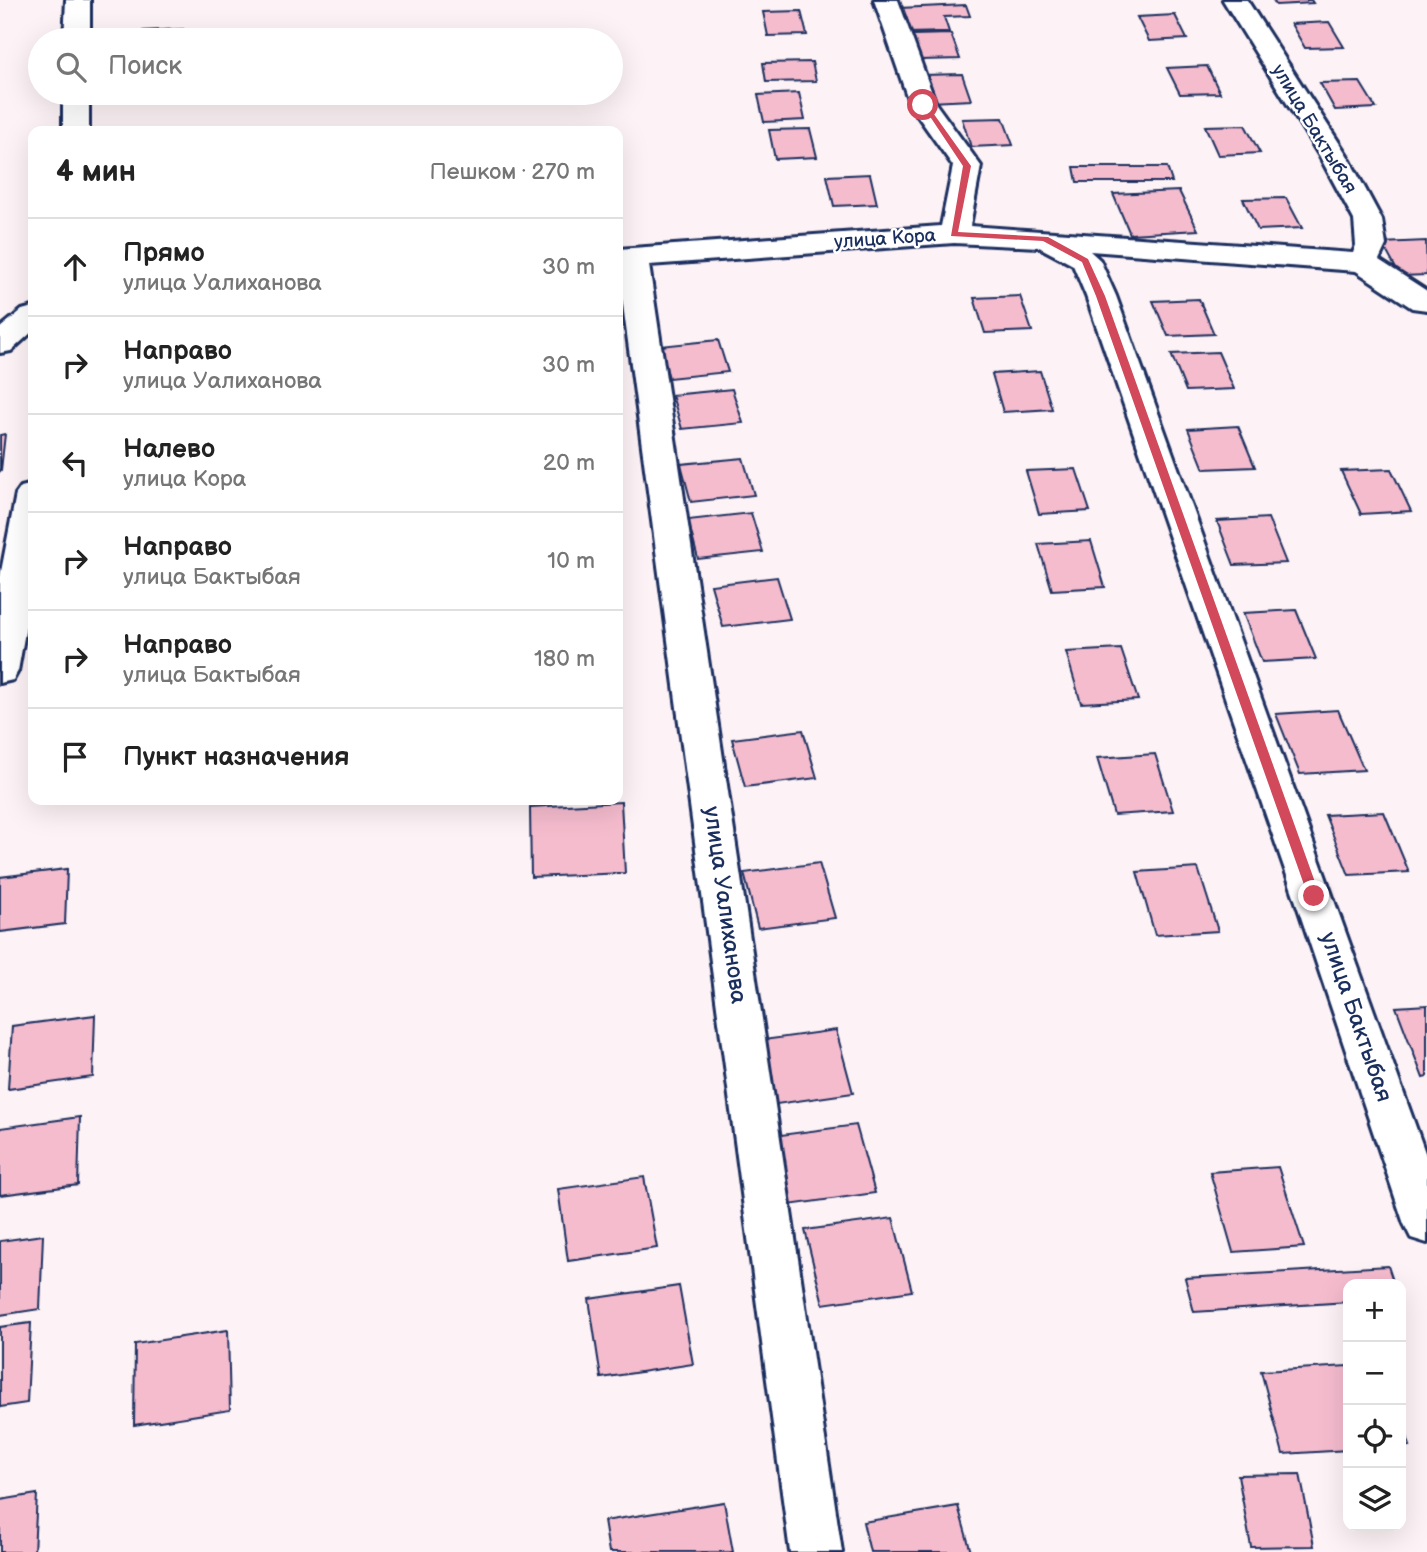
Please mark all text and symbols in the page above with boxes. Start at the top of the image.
search box [28,28,623,105]
icon: search [52,48,90,86]
text: Поиск [108,51,182,82]
street label: улица Бактыбая [1266,60,1362,198]
route start [907,89,938,120]
text: 4 мин [56,154,136,190]
text: Пешком · 270 m [430,158,595,186]
street label: улица Кора [833,224,937,254]
text: Прямо [123,238,205,269]
icon: ahead [56,248,94,286]
text: 30 m [542,253,595,281]
text: улица Уалиханова [123,269,322,297]
text: Направо [123,336,232,367]
icon: right [56,346,94,384]
text: 30 m [542,351,595,379]
text: улица Уалиханова [123,367,322,395]
text: Налево [123,434,215,465]
icon: left [56,444,94,482]
text: 20 m [543,449,595,477]
text: улица Кора [123,465,246,493]
text: Направо [123,532,232,563]
icon: right [56,542,94,580]
text: 10 m [547,547,595,575]
text: улица Бактыбая [123,563,301,591]
text: Направо [123,630,232,661]
icon: right [56,640,94,678]
text: 180 m [534,645,595,673]
text: улица Бактыбая [123,661,301,689]
icon: arrive [56,738,94,776]
text: Пункт назначения [123,742,349,773]
street label: улица Уалиханова [697,805,753,1006]
route end [1298,880,1329,911]
street label: улица Бактыбая [1314,928,1398,1106]
map controls [1343,1279,1406,1531]
button: + [1343,1279,1406,1342]
button: − [1343,1342,1406,1405]
button: locate [1343,1405,1406,1468]
button: layers [1343,1468,1406,1531]

